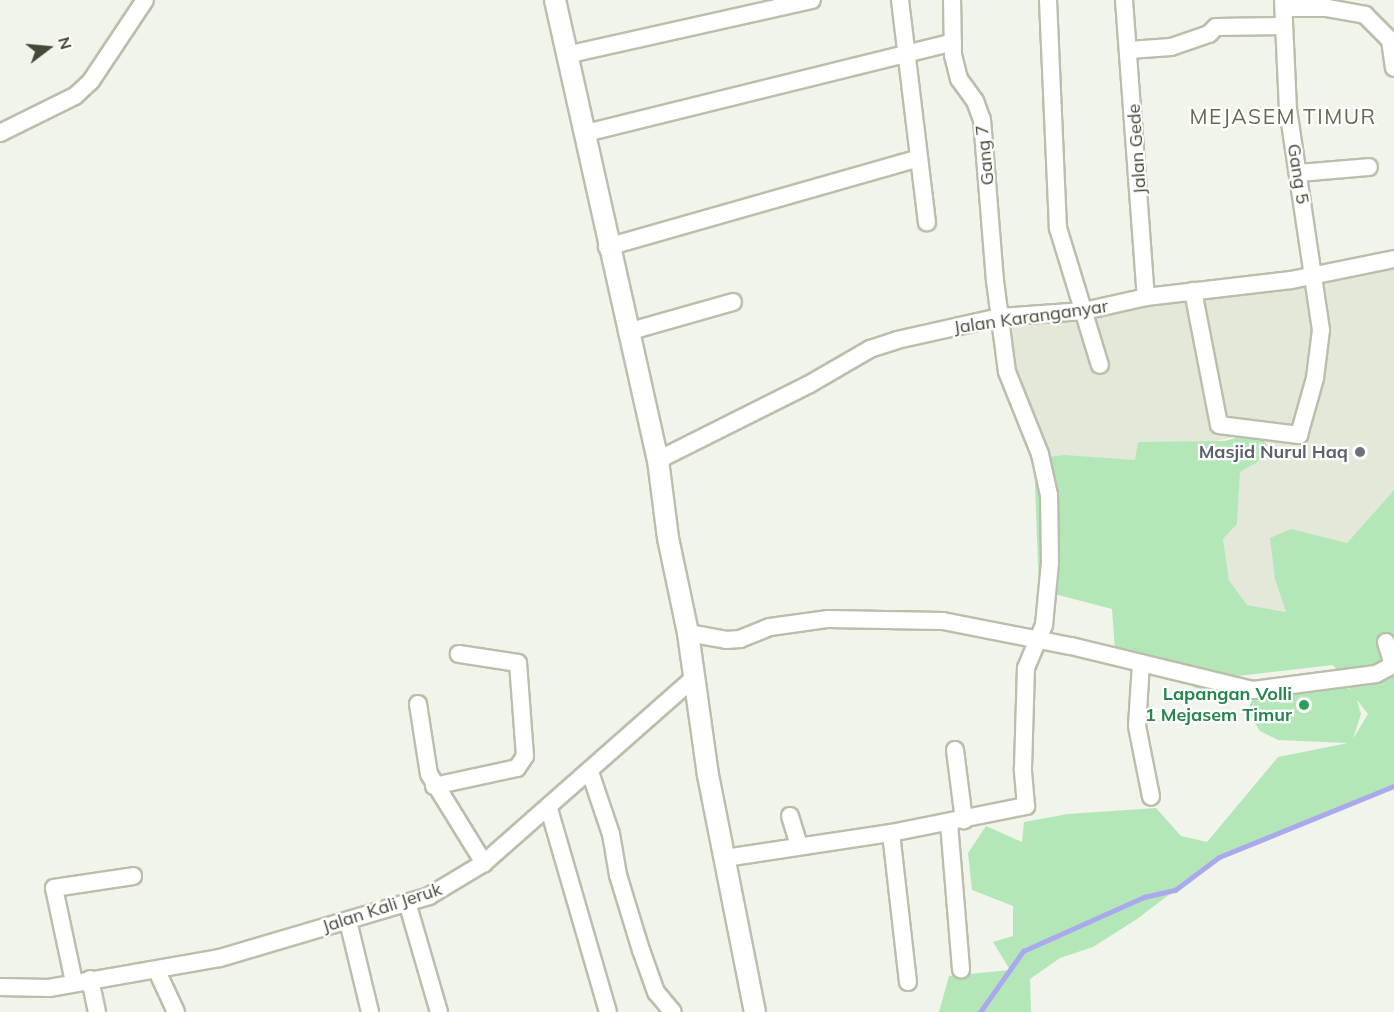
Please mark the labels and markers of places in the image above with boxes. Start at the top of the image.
place label: Masjid Nurul Haq [1199,441,1348,463]
marker: Masjid Nurul Haq [1353,445,1367,459]
place label: Lapangan Volli 1 Mejasem Timur [1145,684,1292,726]
marker: Lapangan Volli 1 Mejasem Timur [1297,698,1311,712]

